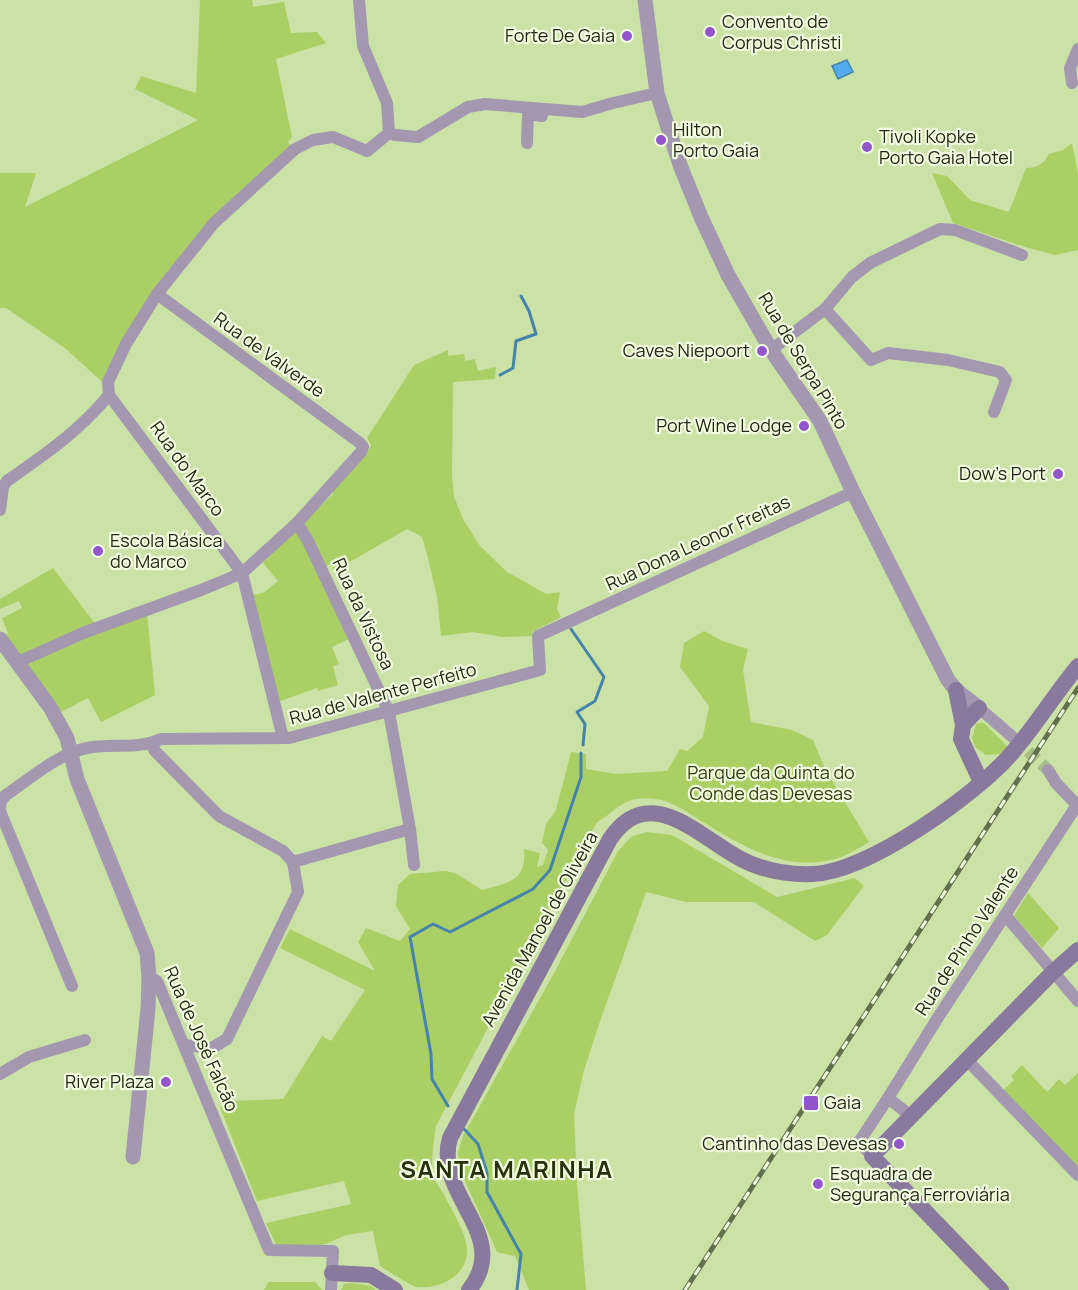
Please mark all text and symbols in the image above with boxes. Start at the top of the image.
place label: Convento de Corpus Christi [722,9,842,54]
place label: Forte De Gaia [505,23,615,47]
marker: Convento de Corpus Christi [703,25,717,39]
marker: Forte De Gaia [620,29,634,43]
place label: Hilton Porto Gaia [673,117,759,162]
place label: Tivoli Kopke Porto Gaia Hotel [879,124,1013,169]
marker: Hilton Porto Gaia [654,133,668,147]
marker: Tivoli Kopke Porto Gaia Hotel [860,140,874,154]
street label: Rua de Serpa Pinto [753,287,854,434]
street label: Rua de Valverde [209,306,330,403]
place label: Caves Niepoort [623,338,750,362]
marker: Caves Niepoort [755,344,769,358]
place label: Port Wine Lodge [656,413,792,437]
street label: Rua do Marco [145,416,231,521]
marker: Port Wine Lodge [797,419,811,433]
place label: Dow's Port [959,461,1046,485]
marker: Dow's Port [1051,467,1065,481]
street label: Rua Dona Leonor Freitas [601,489,794,595]
place label: Escola Básica do Marco [110,528,222,573]
marker: Escola Básica do Marco [91,544,105,558]
street label: Rua da Vistosa [327,554,400,673]
street label: Rua de Valente Perfeito [287,657,479,730]
park label: Parque da Quinta do Conde das Devesas [687,760,855,805]
street label: Avenida Manoel de Oliveira [475,827,603,1030]
street label: Rua de Pinho Valente [909,861,1024,1020]
street label: Rua de José Falcão [159,962,245,1115]
place label: River Plaza [65,1069,154,1093]
marker: River Plaza [159,1075,173,1089]
place label: Gaia [824,1090,861,1114]
marker: Gaia [802,1094,820,1112]
place label: Cantinho das Devesas [702,1131,887,1155]
marker: Cantinho das Devesas [892,1137,906,1151]
district label: SANTA MARINHA [400,1152,614,1185]
place label: Esquadra de Segurança Ferroviária [830,1161,1010,1206]
marker: Esquadra de Segurança Ferroviária [811,1177,825,1191]

